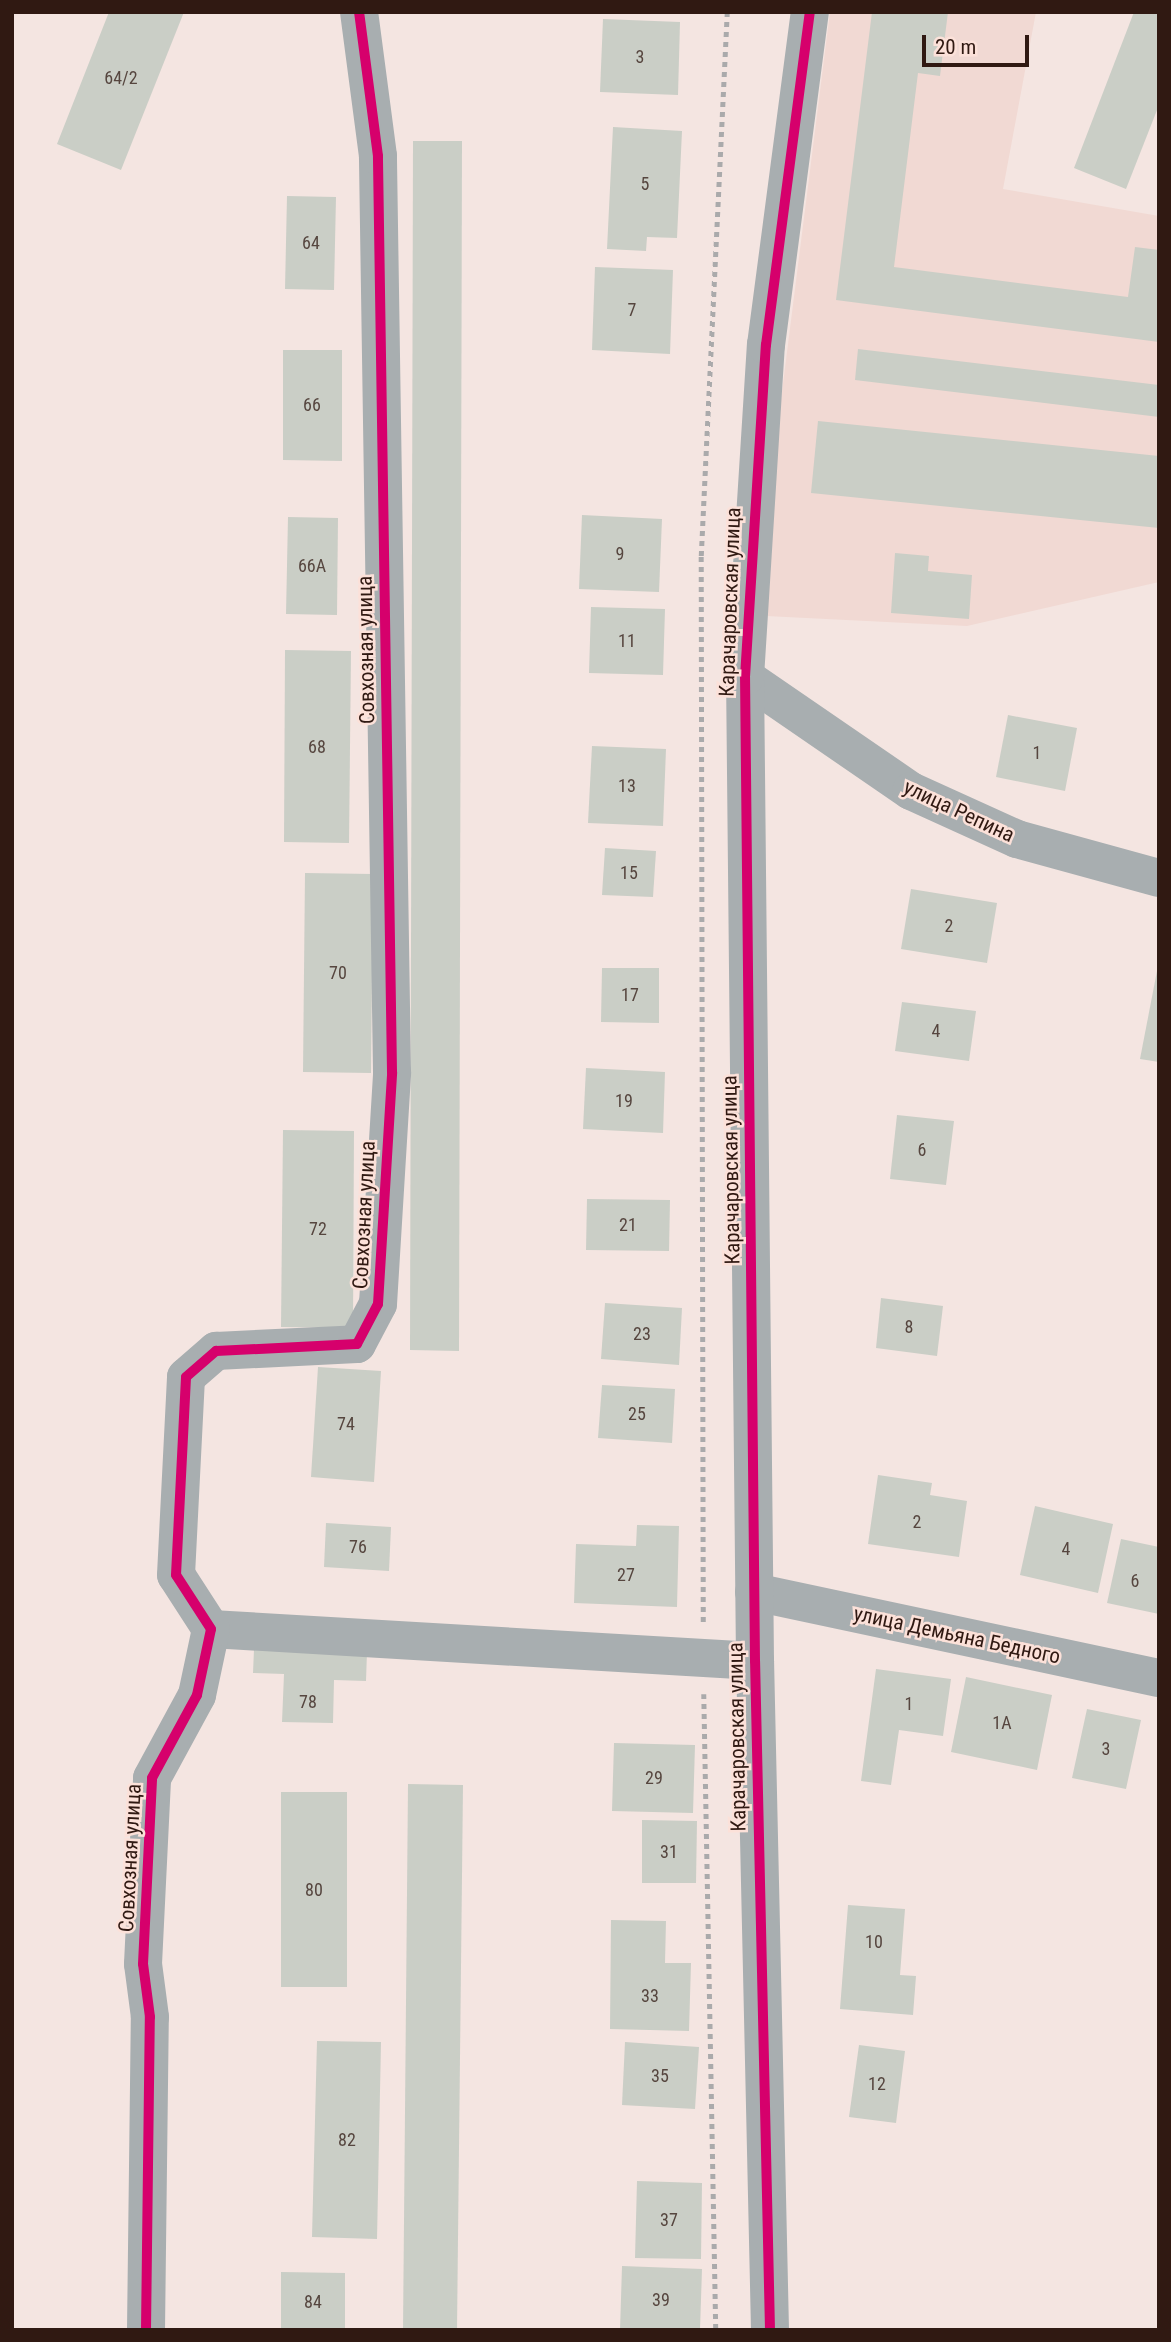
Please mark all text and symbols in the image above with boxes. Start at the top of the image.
scale bar [926,21,1033,65]
text: 20 m [935,35,976,59]
house number: 3 [636,46,644,68]
house number: 64/2 [104,67,138,89]
house number: 5 [641,173,649,195]
house number: 64 [302,232,320,254]
house number: 7 [628,299,636,321]
house number: 66 [303,394,321,416]
street label: Карачаровская улица [714,507,746,697]
house number: 9 [616,543,624,565]
house number: 66А [298,555,326,577]
street label: Совхозная улица [352,576,380,724]
house number: 11 [618,630,636,652]
house number: 68 [308,736,326,758]
house number: 1 [1033,742,1041,764]
street label: улица Репина [900,774,1018,848]
house number: 13 [618,775,636,797]
house number: 15 [620,862,638,884]
house number: 2 [945,915,953,937]
house number: 70 [329,962,347,984]
house number: 17 [621,984,639,1006]
house number: 4 [932,1020,940,1042]
street label: Карачаровская улица [717,1075,745,1265]
house number: 19 [615,1090,633,1112]
house number: 6 [918,1139,926,1161]
street label: Совхозная улица [348,1140,380,1290]
house number: 21 [619,1214,637,1236]
house number: 72 [309,1218,327,1240]
house number: 8 [905,1316,913,1338]
house number: 23 [633,1323,651,1345]
house number: 25 [628,1403,646,1425]
house number: 74 [337,1413,355,1435]
house number: 2 [913,1511,921,1533]
house number: 76 [349,1536,367,1558]
house number: 4 [1062,1538,1070,1560]
house number: 27 [617,1564,635,1586]
house number: 6 [1131,1570,1139,1592]
street label: улица Демьяна Бедного [851,1601,1063,1669]
street label: Карачаровская улица [723,1642,751,1832]
house number: 78 [299,1691,317,1713]
house number: 1 [905,1693,913,1715]
house number: 1А [992,1712,1012,1734]
house number: 3 [1102,1738,1110,1760]
house number: 29 [645,1767,663,1789]
street label: Совхозная улица [114,1783,146,1933]
house number: 31 [660,1841,678,1863]
house number: 80 [305,1879,323,1901]
house number: 10 [865,1931,883,1953]
house number: 33 [641,1985,659,2007]
house number: 35 [651,2065,669,2087]
house number: 12 [868,2073,886,2095]
house number: 82 [338,2129,356,2151]
house number: 37 [660,2209,678,2231]
house number: 39 [652,2289,670,2311]
house number: 84 [304,2291,322,2313]

